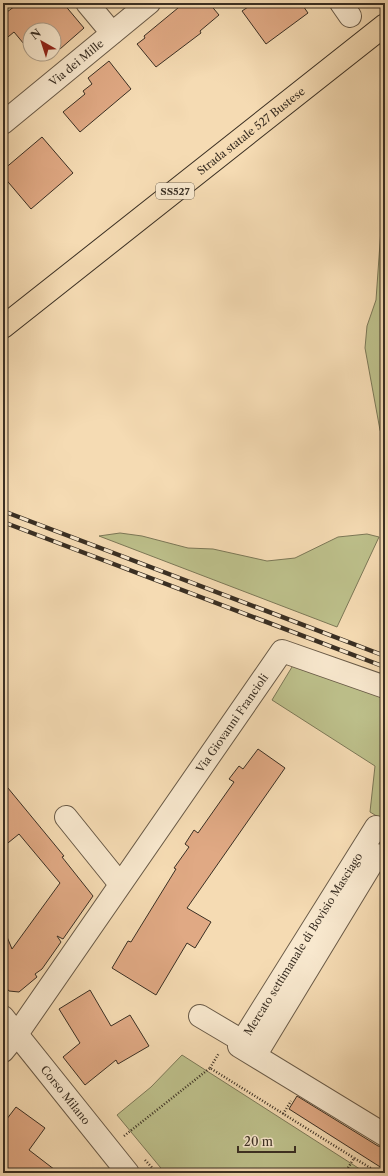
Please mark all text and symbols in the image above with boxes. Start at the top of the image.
north arrow [22,22,62,62]
text: N [28,26,44,43]
street label: Via dei Mille [46,36,106,90]
street label: Strada statale 527 Bustese [194,84,308,178]
road number: SS527 [156,183,194,199]
street label: Via Giovanni Francioli [192,671,271,776]
street label: Mercato settimanale di Bovisio Masciago [241,850,366,1038]
street label: Corso Milano [38,1063,94,1128]
scale bar [238,1128,295,1154]
text: 20 m [244,1134,273,1149]

